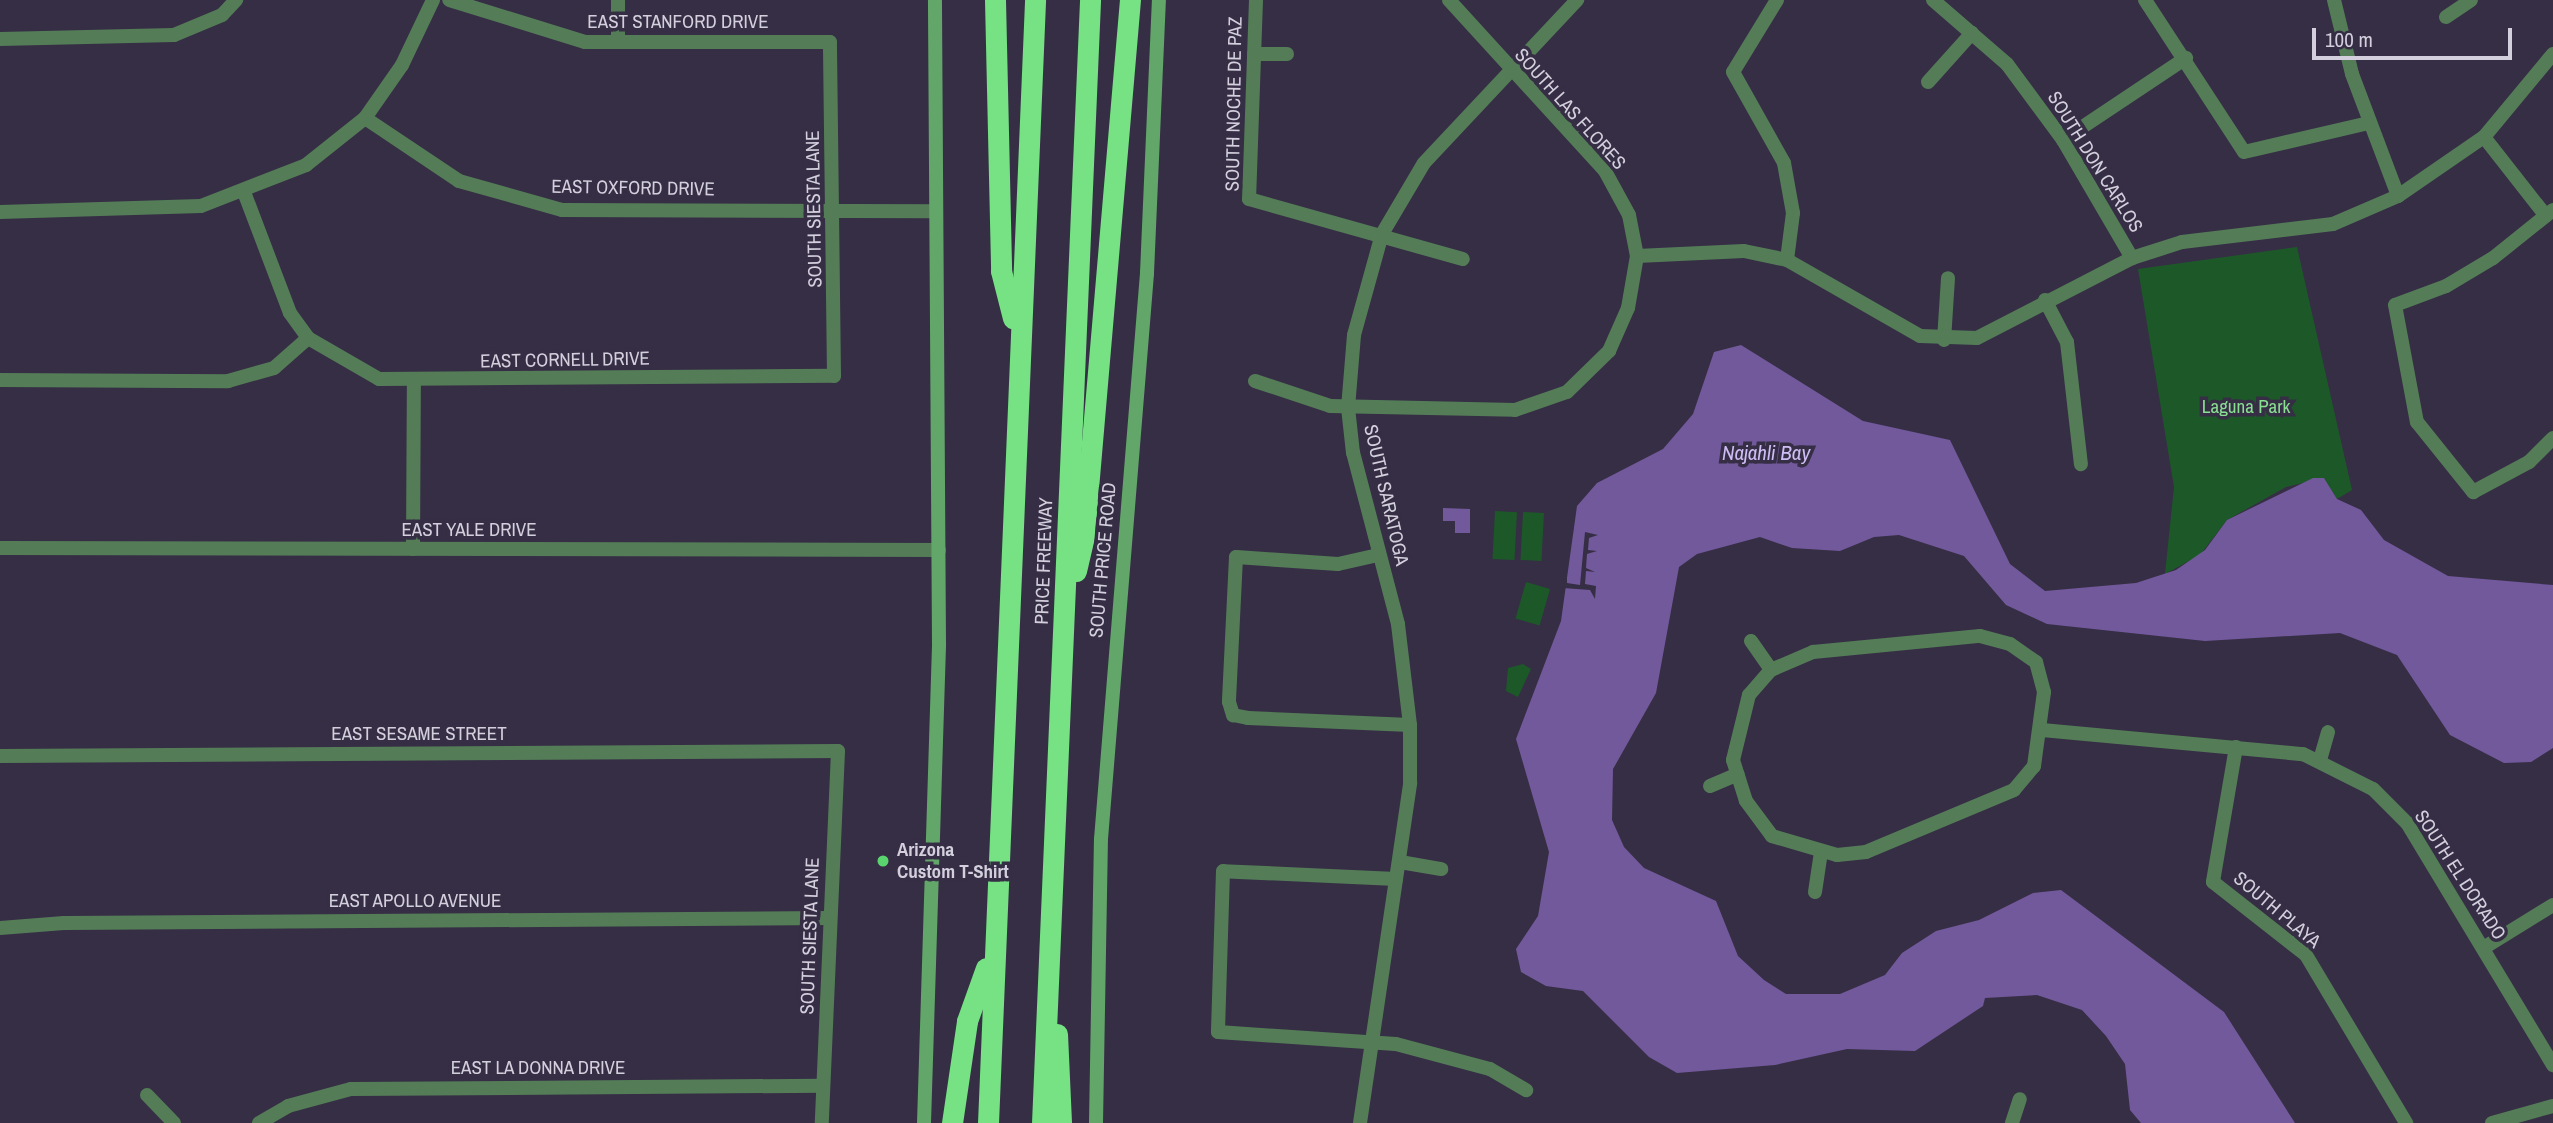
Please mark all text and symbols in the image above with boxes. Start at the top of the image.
street label: EAST STANFORD DRIVE [587,11,769,33]
scale bar [2315,14,2514,58]
street label: SOUTH NOCHE DE PAZ [1221,17,1247,191]
text: 100 m [2325,25,2373,54]
street label: SOUTH LAS FLORES [1510,44,1630,174]
street label: SOUTH DON CARLOS [2042,87,2148,237]
street label: SOUTH SIESTA LANE [801,130,827,288]
street label: EAST OXFORD DRIVE [551,175,715,201]
street label: EAST CORNELL DRIVE [480,347,650,373]
park label: Laguna Park [2202,396,2290,418]
street label: SOUTH SARATOGA [1359,422,1413,568]
water label: Najahli Bay [1722,440,1810,466]
street label: SOUTH PRICE ROAD [1085,481,1121,639]
street label: PRICE FREEWAY [1030,497,1058,625]
street label: EAST YALE DRIVE [401,519,537,541]
street label: EAST SESAME STREET [331,723,507,745]
street label: SOUTH EL DORADO [2409,806,2511,944]
place label: Arizona Custom T-Shirt [897,839,1009,883]
marker: Arizona Custom T-Shirt [875,853,891,869]
street label: SOUTH SIESTA LANE [796,857,824,1015]
street label: SOUTH PLAYA [2229,867,2325,953]
street label: EAST APOLLO AVENUE [328,890,502,912]
street label: EAST LA DONNA DRIVE [450,1057,626,1079]

